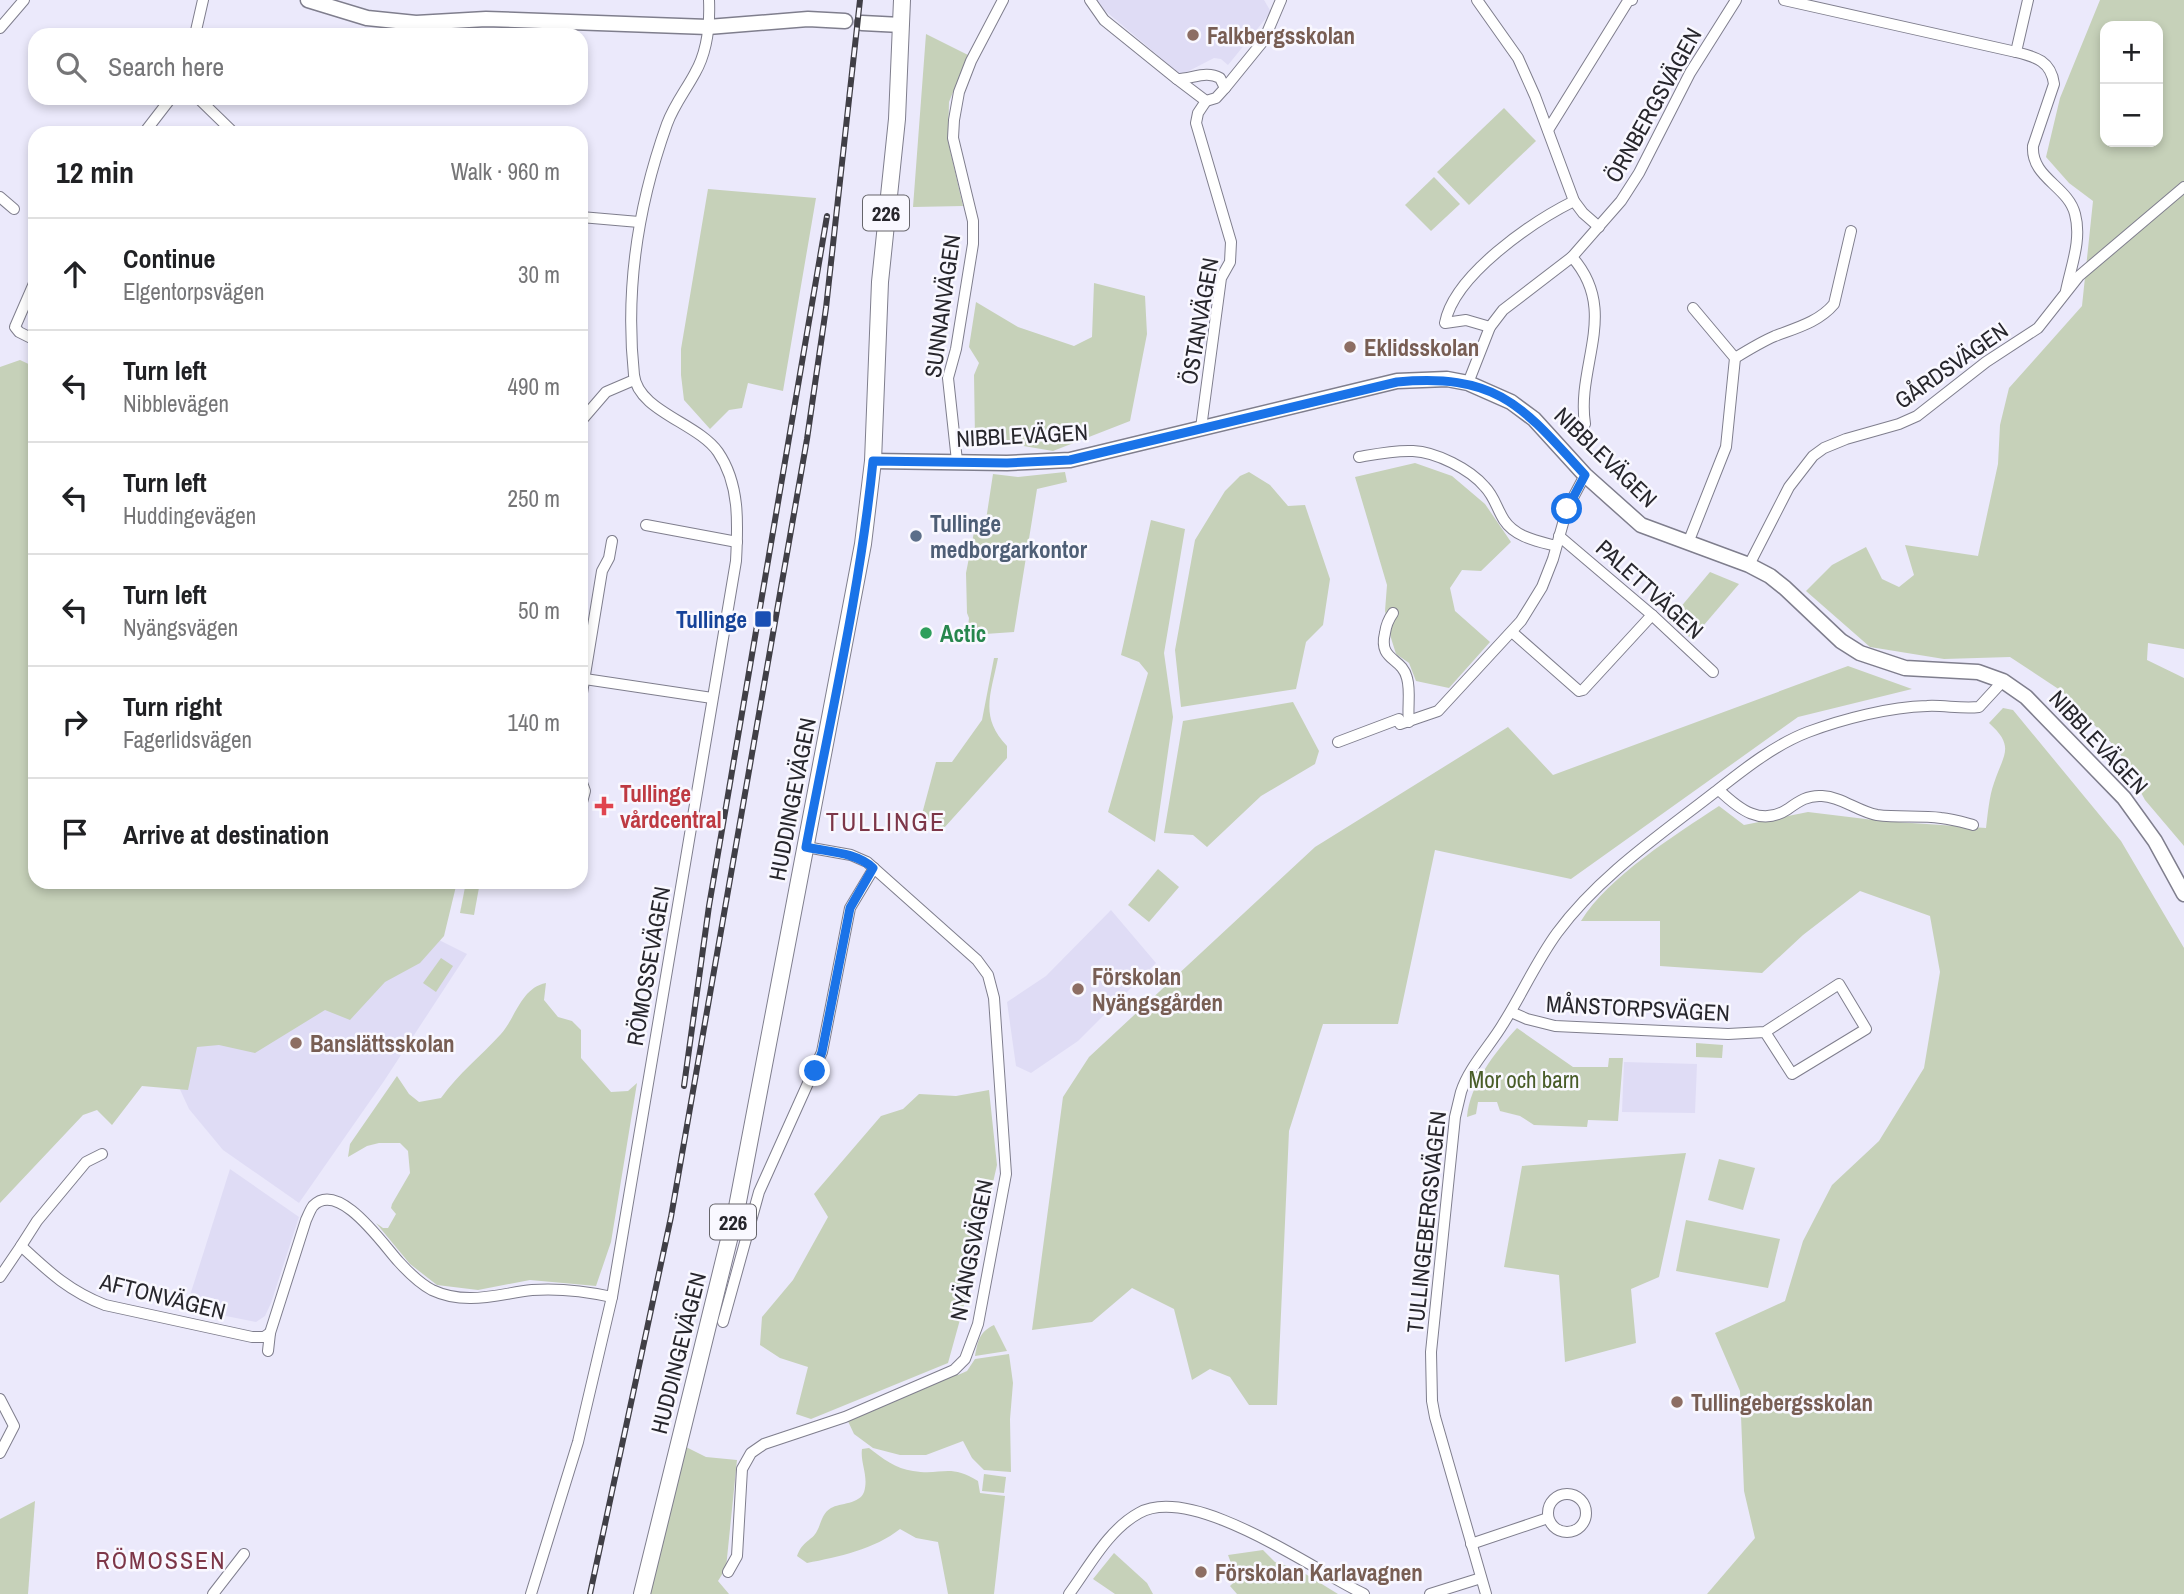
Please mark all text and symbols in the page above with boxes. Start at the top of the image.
place label: Falkbergsskolan [1207,20,1355,51]
map controls [2100,21,2163,147]
button: + [2100,21,2163,84]
street label: ÖRNBERGSVÄGEN [1598,22,1708,188]
marker: Falkbergsskolan [1185,27,1201,43]
search box [28,28,588,105]
icon: search [52,48,90,86]
text: Search here [108,49,224,84]
button: − [2100,84,2163,147]
text: 12 min [56,152,134,192]
text: Walk · 960 m [451,156,560,187]
road number: 226 [863,196,909,230]
street label: SUNNANVÄGEN [917,232,967,380]
text: Continue [123,241,215,276]
icon: ahead [56,255,94,293]
street label: ÖSTANVÄGEN [1173,255,1225,387]
text: 30 m [518,259,560,290]
text: Elgentorpsvägen [123,276,265,307]
street label: GÅRDSVÄGEN [1888,315,2014,415]
place label: Eklidsskolan [1364,332,1479,363]
marker: Eklidsskolan [1342,339,1358,355]
text: Turn left [123,353,207,388]
icon: left [56,367,94,405]
text: 490 m [508,371,560,402]
text: Nibblevägen [123,388,229,419]
street label: NIBBLEVÄGEN [1548,400,1664,514]
street label: NIBBLEVÄGEN [955,416,1089,454]
text: Turn left [123,465,207,500]
icon: left [56,479,94,517]
text: 250 m [508,483,560,514]
route start [1551,493,1582,524]
text: Huddingevägen [123,500,256,531]
place label: Tullinge medborgarkontor [930,508,1088,565]
marker: Tullinge medborgarkontor [908,528,924,544]
street label: PALETTVÄGEN [1590,532,1710,646]
text: Turn left [123,577,207,612]
icon: left [56,591,94,629]
text: 50 m [518,595,560,626]
place label: Tullinge [676,604,747,635]
marker: Tullinge [753,609,773,629]
text: Nyängsvägen [123,612,238,643]
place label: Actic [940,618,986,649]
marker: Actic [918,625,934,641]
street label: NIBBLEVÄGEN [2043,683,2155,801]
text: Turn right [123,689,222,724]
icon: right [56,703,94,741]
text: 140 m [508,707,560,738]
street label: HUDDINGEVÄGEN [761,715,823,883]
text: Fagerlidsvägen [123,724,252,755]
place label: Tullinge vårdcentral [620,778,722,835]
marker: Tullinge vårdcentral [594,796,614,816]
district label: TULLINGE [826,804,946,839]
icon: arrive [56,815,94,853]
text: Arrive at destination [123,817,329,852]
street label: RÖMOSSEVÄGEN [619,884,677,1048]
place label: Förskolan Nyängsgården [1092,961,1223,1018]
marker: Förskolan Nyängsgården [1070,981,1086,997]
street label: MÅNSTORPSVÄGEN [1545,988,1731,1028]
place label: Banslättsskolan [310,1028,455,1059]
marker: Banslättsskolan [288,1035,304,1051]
route end [799,1055,830,1086]
park label: Mor och barn [1468,1064,1580,1095]
street label: TULLINGEBERGSVÄGEN [1399,1110,1453,1334]
street label: NYÄNGSVÄGEN [942,1177,1000,1323]
road number: 226 [710,1204,756,1240]
street label: AFTONVÄGEN [96,1265,229,1327]
street label: HUDDINGEVÄGEN [643,1269,713,1437]
place label: Tullingebergsskolan [1691,1387,1873,1418]
marker: Tullingebergsskolan [1669,1394,1685,1410]
district label: RÖMOSSEN [96,1544,226,1576]
place label: Förskolan Karlavagnen [1215,1557,1423,1588]
marker: Förskolan Karlavagnen [1193,1564,1209,1580]

